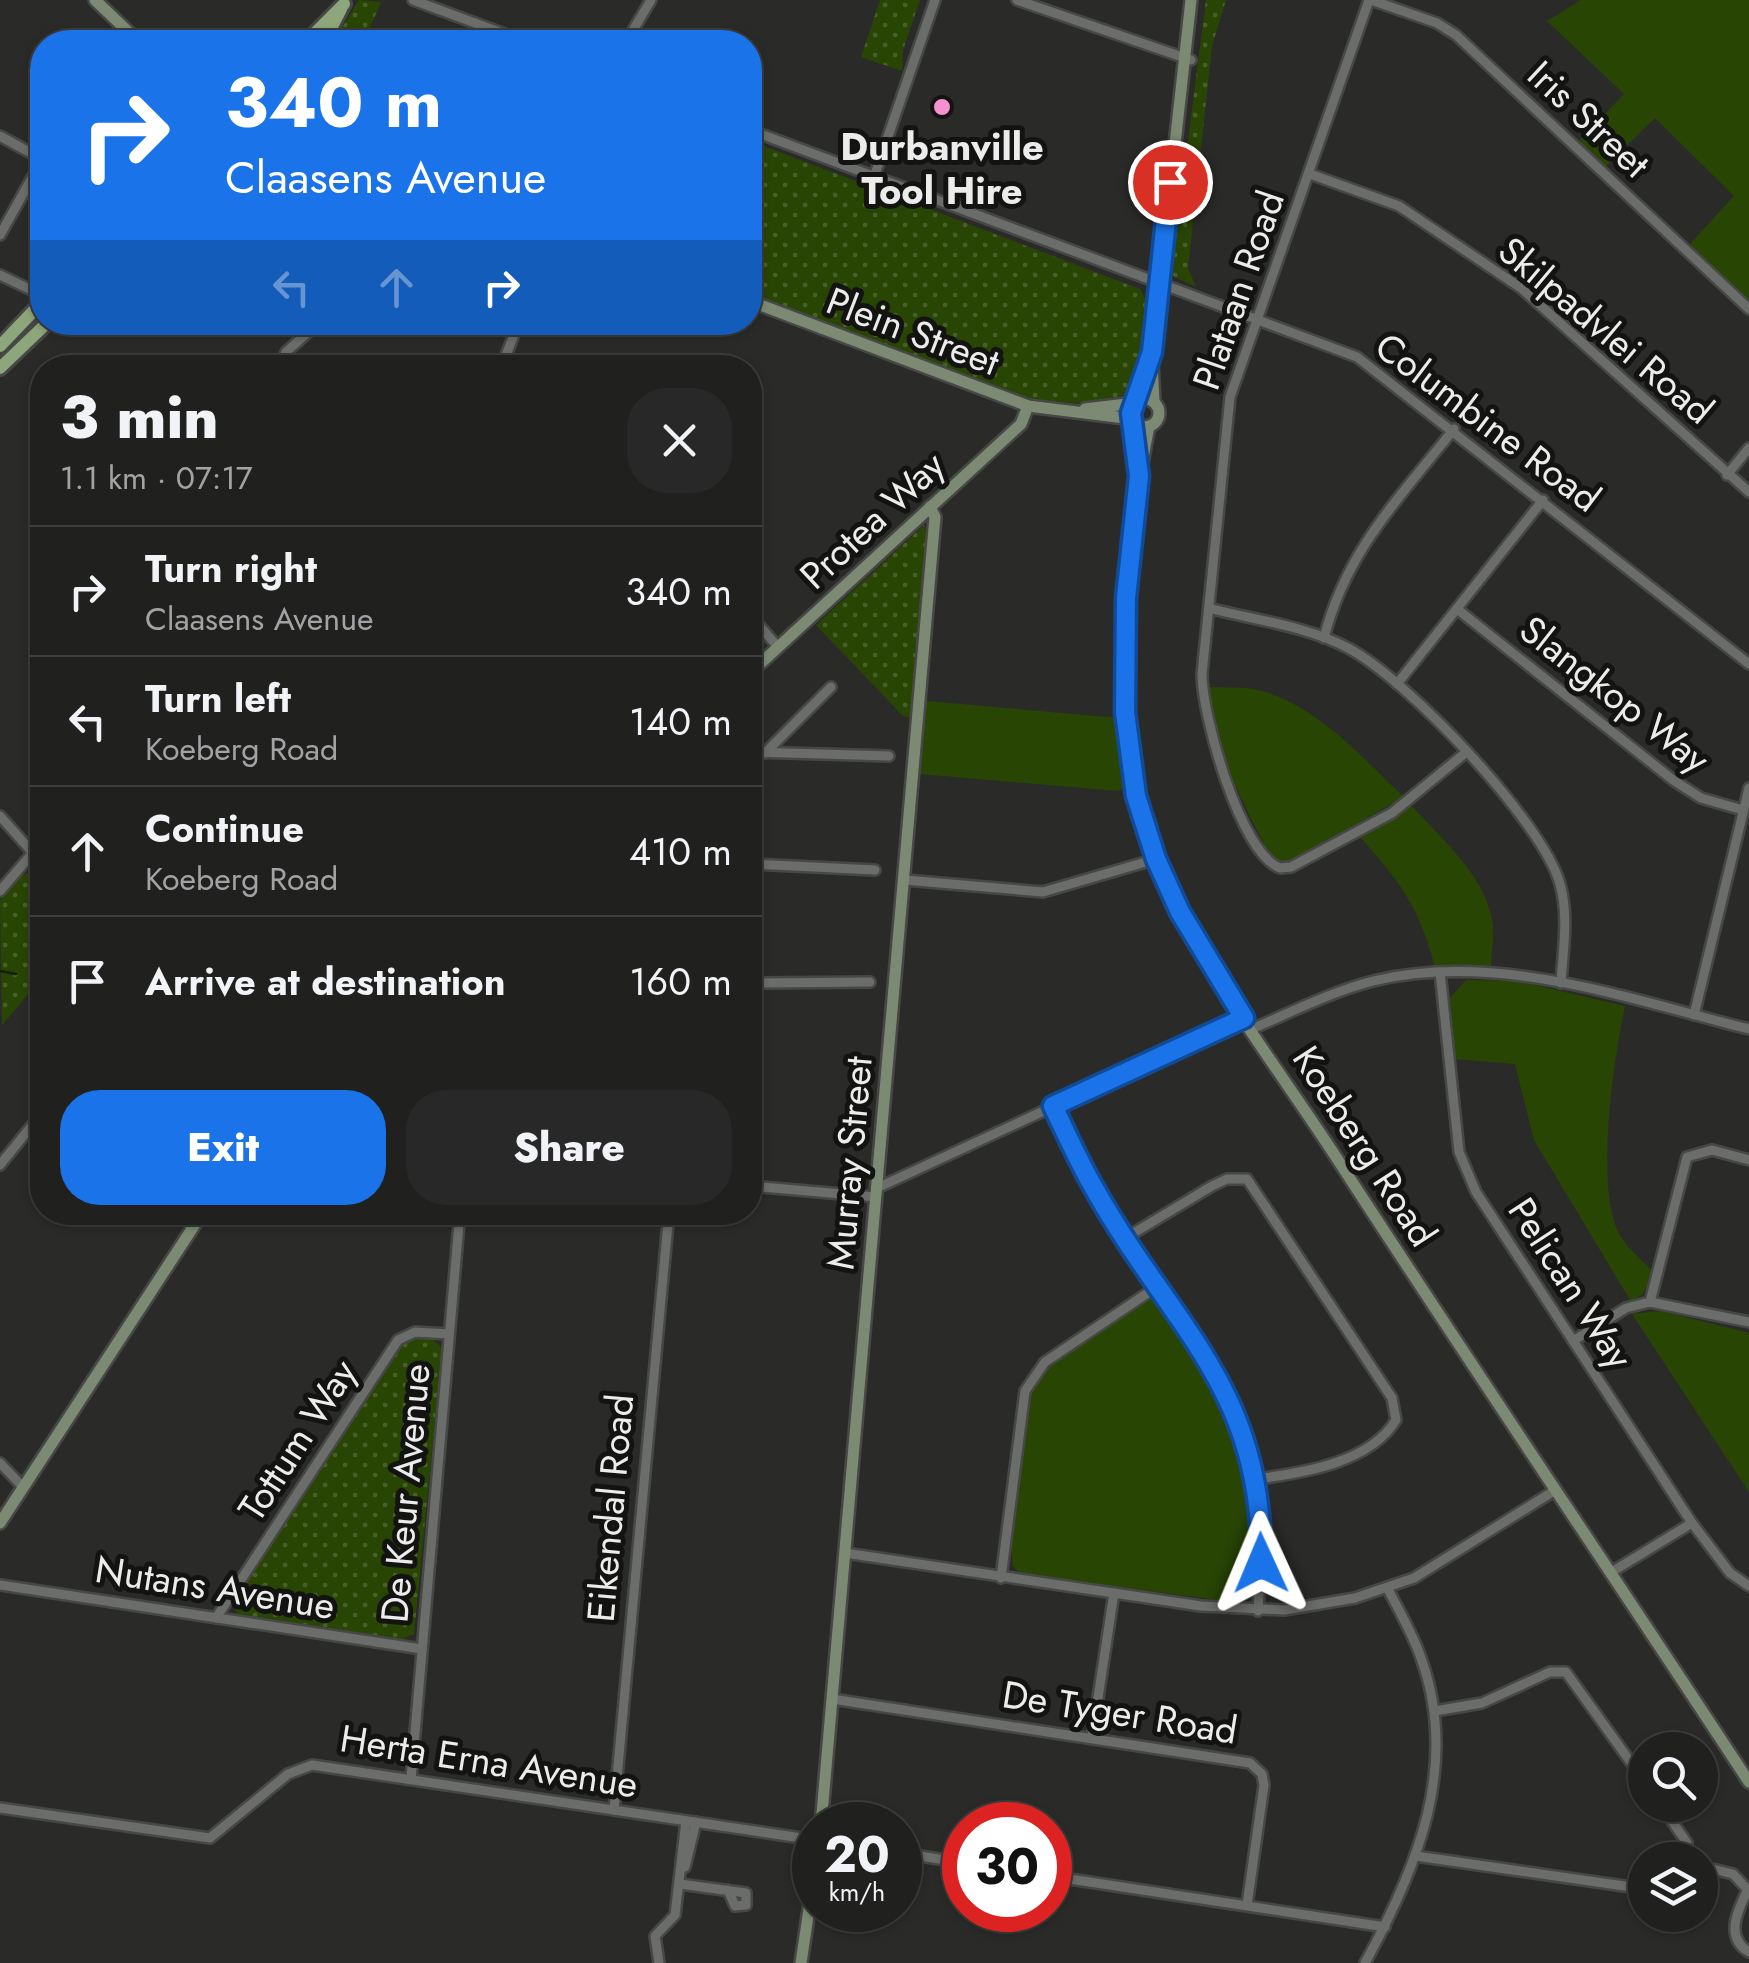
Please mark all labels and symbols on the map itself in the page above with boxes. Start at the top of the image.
street label: Iris Street [1516,48,1662,190]
marker: Durbanville Tool Hire [931,96,953,118]
place label: Durbanville Tool Hire [840,119,1044,218]
pin [1128,140,1213,225]
street label: Plataan Road [1178,183,1298,397]
street label: Skilpadvlei Road [1486,223,1726,437]
street label: Plein Street [819,273,1007,389]
street label: Columbine Road [1364,319,1612,525]
street label: Protea Way [787,438,957,602]
street label: Slangkop Way [1508,602,1722,786]
street label: Koeberg Road [1279,1035,1451,1257]
street label: Murray Street [812,1054,886,1272]
street label: Pelican Way [1495,1187,1647,1380]
street label: Tottum Way [224,1348,370,1531]
street label: De Keur Avenue [366,1361,444,1625]
street label: Eikendal Road [573,1392,647,1624]
position arrow [1209,1511,1313,1615]
street label: Nutans Avenue [91,1541,339,1633]
street label: De Tyger Road [999,1666,1241,1758]
street label: Herta Erna Avenue [336,1710,642,1812]
speed limit sign: 30 [942,1802,1072,1932]

